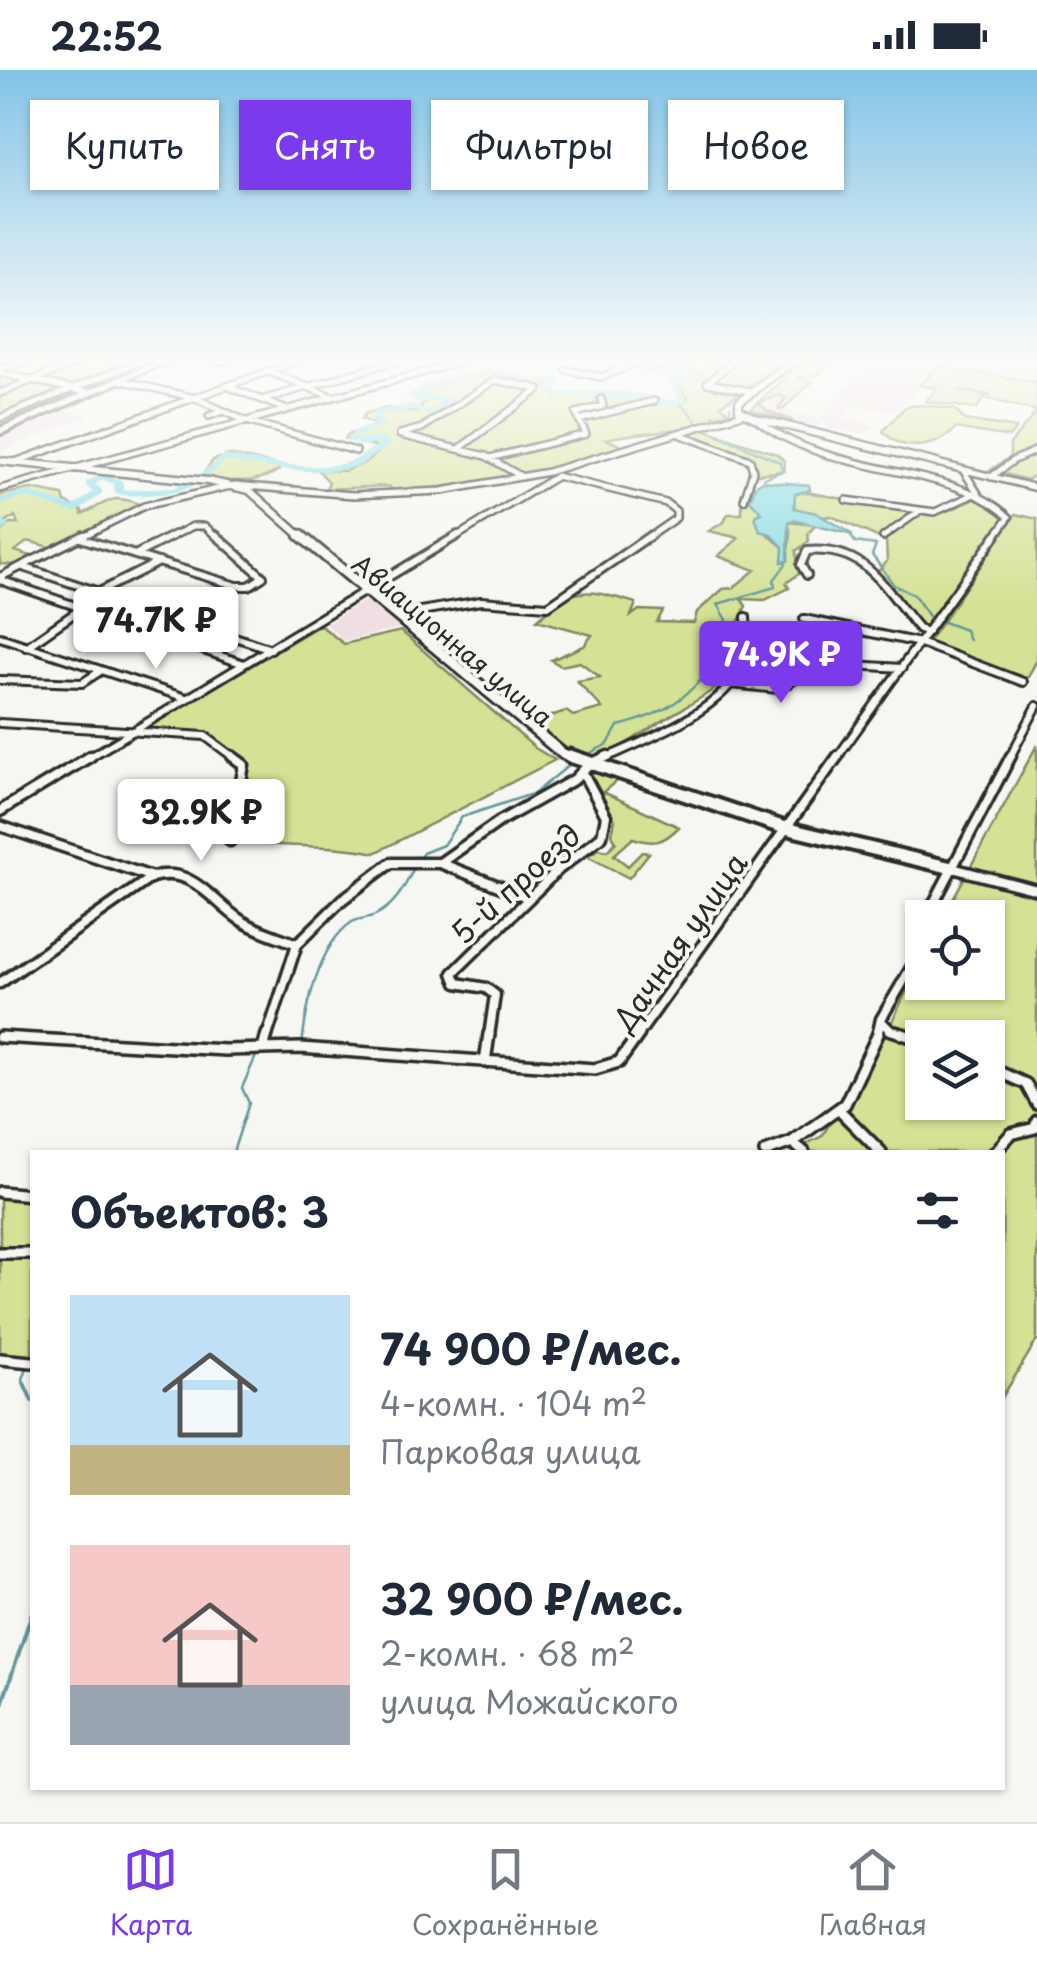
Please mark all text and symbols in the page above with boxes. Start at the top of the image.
text: 22:52 [50,7,162,64]
chip: Купить [30,100,219,190]
chip: Снять [239,100,411,190]
chip: Фильтры [431,100,648,190]
chip: Новое [668,100,844,190]
street label: Авиационная улица [344,544,562,736]
pin: 74.7K ₽ [64,587,248,672]
text: 74.7K ₽ [95,595,217,643]
pin: 74.9K ₽ [689,621,873,706]
text: 74.9K ₽ [721,629,841,677]
pin: 32.9K ₽ [109,779,293,864]
text: 32.9K ₽ [140,787,262,835]
street label: 5-й проезд [440,812,590,954]
street label: Дачная улица [600,842,757,1040]
map controls [905,900,1005,1120]
button: locate [905,900,1005,1000]
button: layers [905,1020,1005,1120]
text: Объектов: 3 [70,1179,329,1242]
icon: filters [910,1183,965,1238]
text: 74 900 ₽/мес. [380,1316,682,1379]
icon: home [150,1335,270,1455]
text: 4-комн. · 104 m² [380,1379,647,1427]
text: Парковая улица [380,1427,641,1475]
text: 32 900 ₽/мес. [380,1566,684,1629]
icon: home [150,1585,270,1705]
text: 2-комн. · 68 m² [380,1629,635,1677]
text: улица Можайского [380,1677,679,1725]
tab: Карта [110,1842,192,1945]
tab: Сохранённые [412,1842,599,1945]
tab: Главная [819,1842,927,1945]

